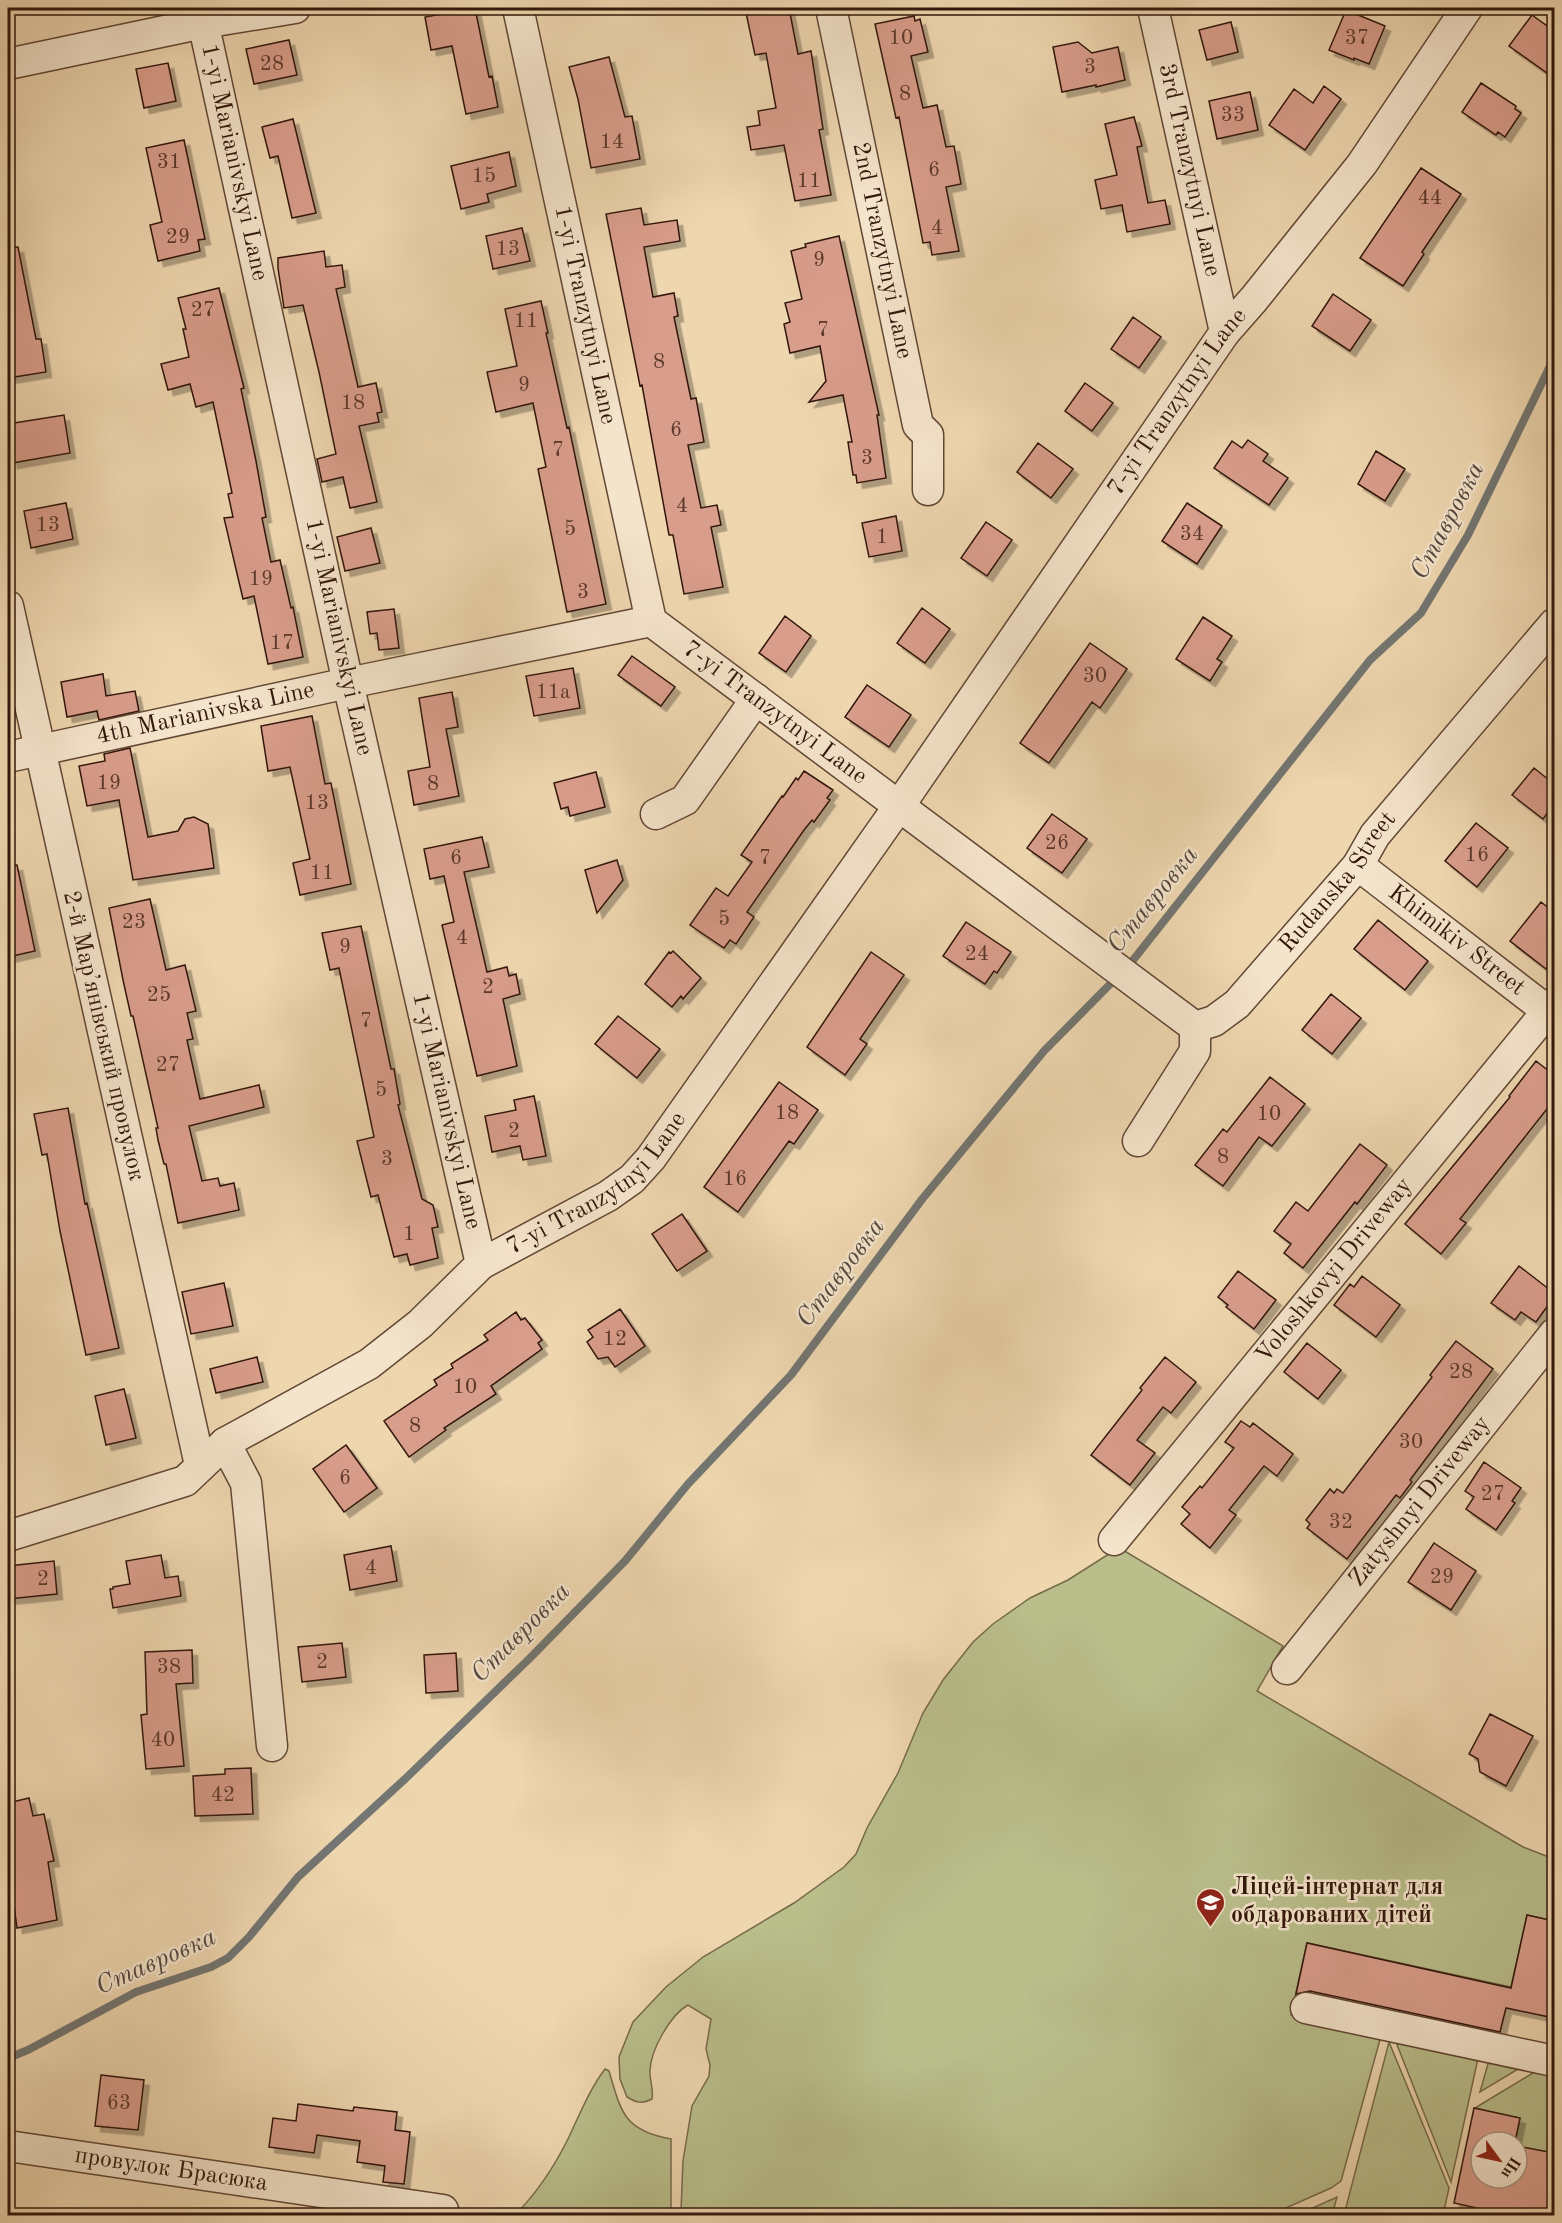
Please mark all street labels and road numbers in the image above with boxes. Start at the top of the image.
street label: 1-yi Marianivskyi Lane [196,42,271,283]
street label: 3rd Tranzytnyi Lane [1154,61,1224,279]
street label: 2nd Tranzytnyi Lane [847,140,916,361]
street label: 1-yi Tranzytnyi Lane [549,203,620,426]
street label: 7-yi Tranzytnyi Lane [1104,304,1252,501]
street label: 1-yi Marianivskyi Lane [300,516,376,758]
street label: 7-yi Tranzytnyi Lane [678,637,871,789]
street label: 4th Marianivska Line [94,679,317,749]
street label: Rudanska Street [1275,807,1401,957]
street label: Khimikiv Street [1383,881,1529,1001]
street label: 2-й Марʼянівський провулок [58,889,148,1183]
street label: 1-yi Marianivskyi Lane [407,990,485,1232]
street label: 7-yi Tranzytnyi Lane [503,1108,691,1260]
street label: Voloshkovyi Driveway [1252,1173,1417,1368]
street label: Zatyshnyi Driveway [1345,1412,1496,1592]
street label: провулок Брасюка [73,2144,270,2196]

